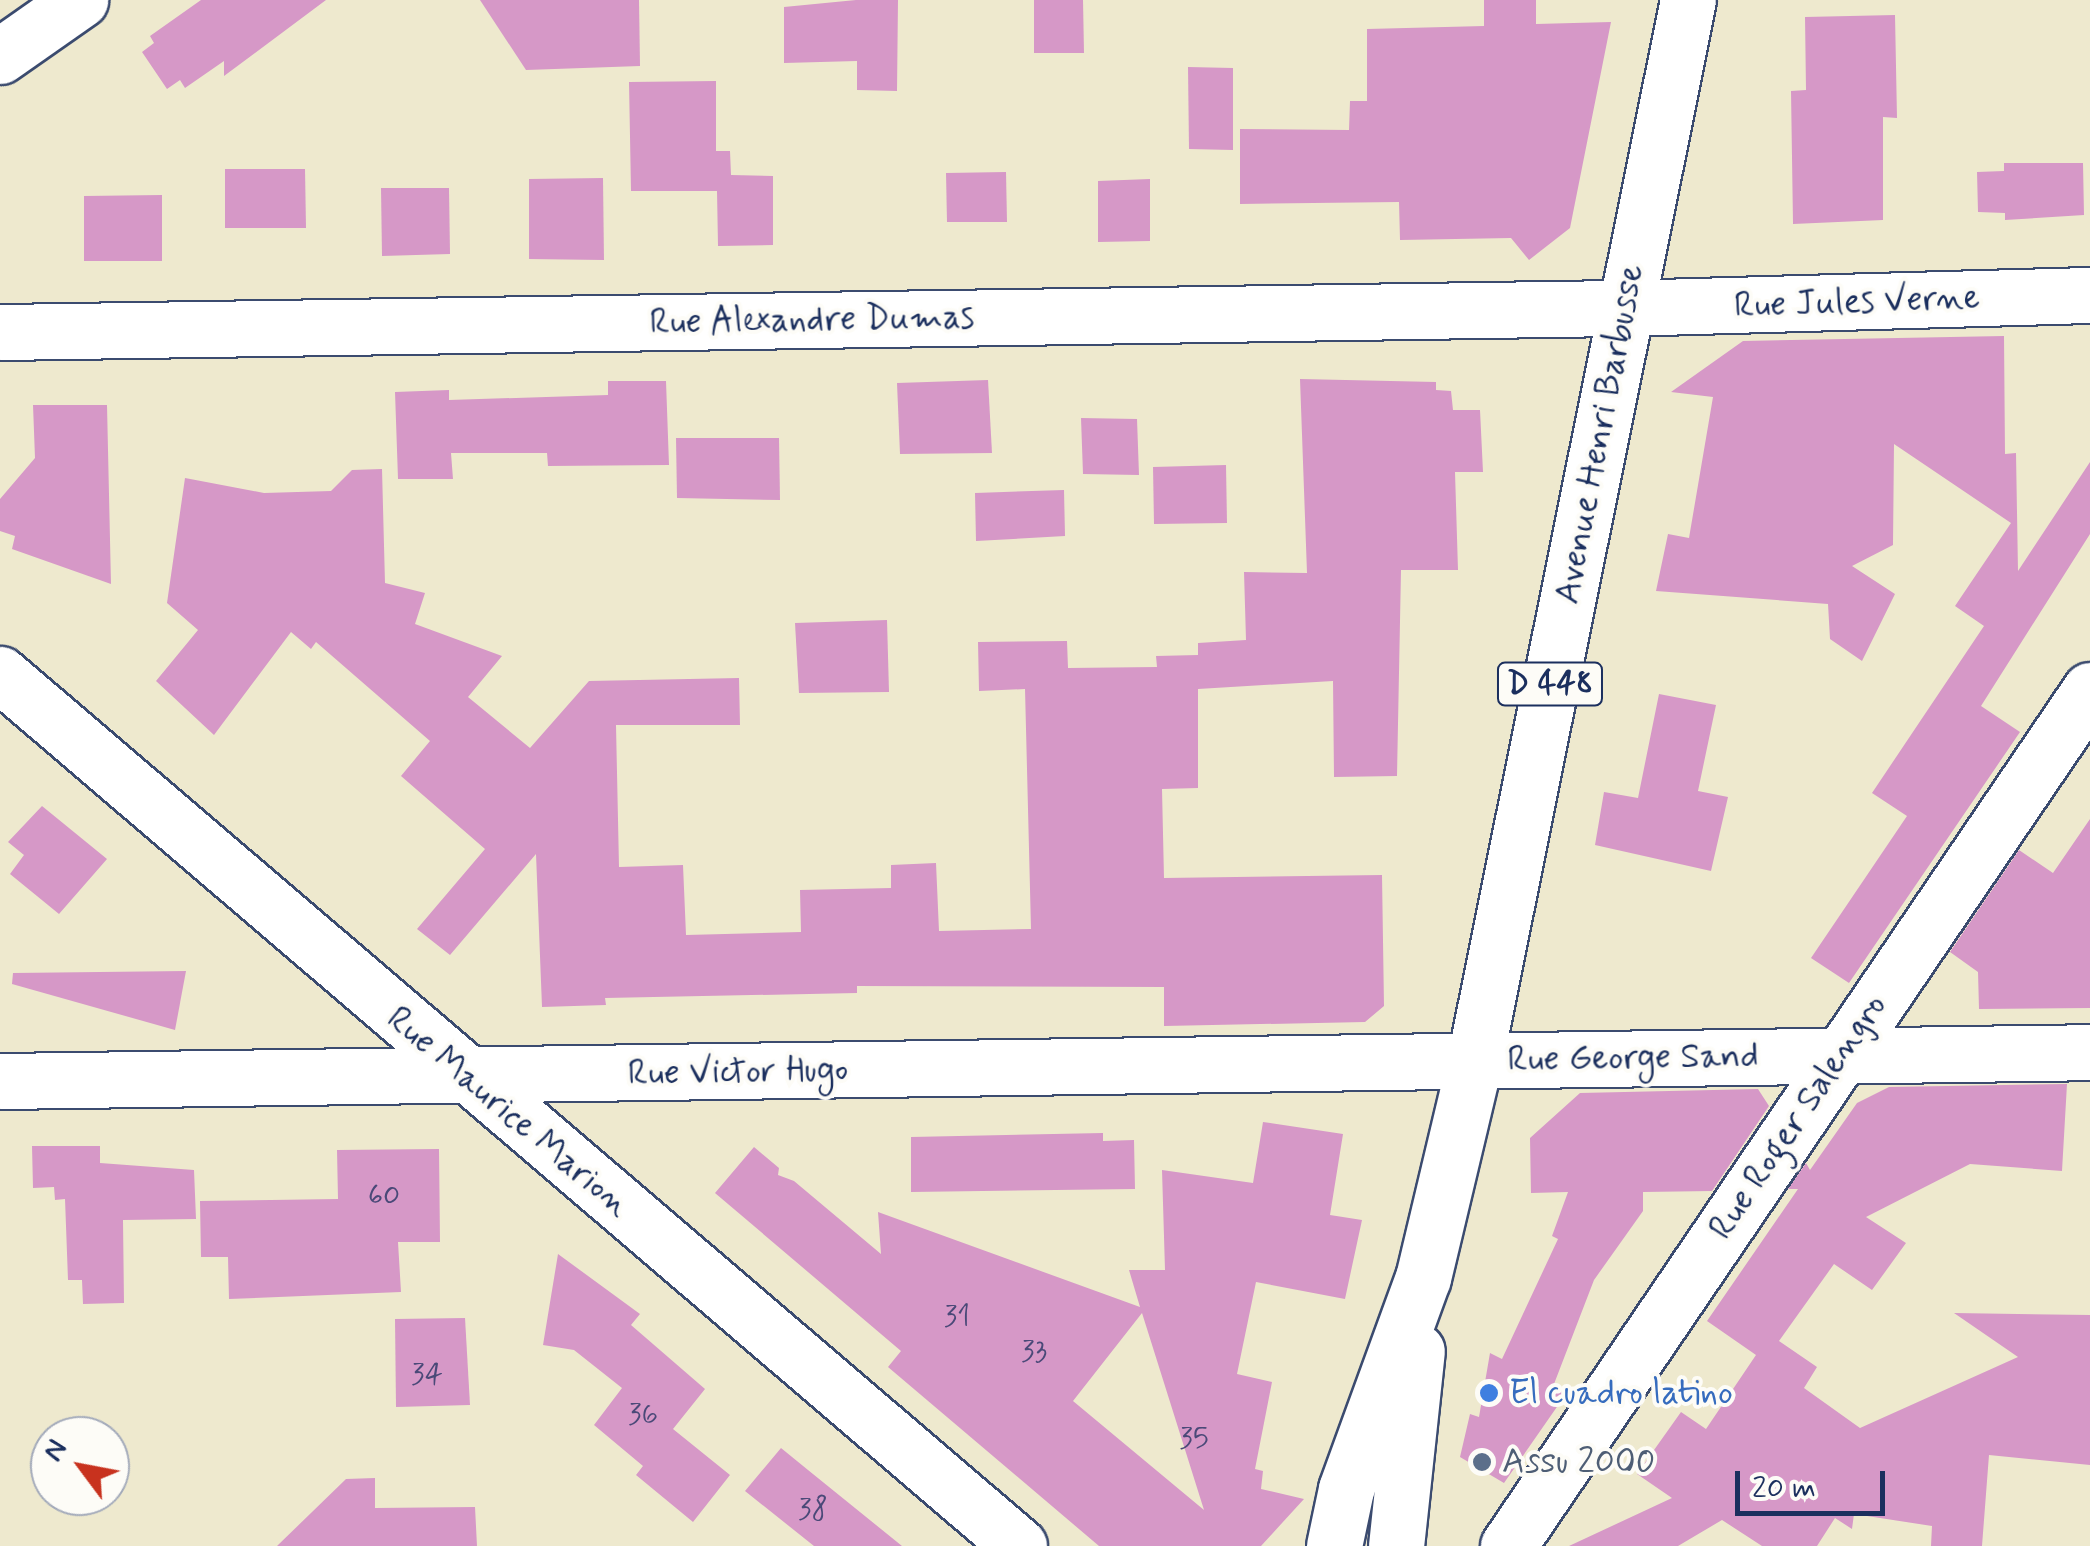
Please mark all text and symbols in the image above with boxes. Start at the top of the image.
street label: Avenue Henri Barbusse [1546,260,1654,608]
street label: Rue Jules Verne [1736,277,1978,327]
street label: Rue Alexandre Dumas [651,296,973,344]
road number: D 448 [1495,657,1605,711]
street label: Rue Roger Salengro [1700,986,1896,1248]
street label: Rue Maurice Marion [380,1000,636,1224]
street label: Rue George Sand [1508,1035,1758,1081]
street label: Rue Victor Hugo [625,1049,851,1095]
house number: 60 [368,1178,400,1214]
house number: 31 [944,1299,970,1335]
house number: 33 [1021,1334,1047,1370]
house number: 34 [411,1357,443,1393]
place label: El cuadro latino [1509,1372,1730,1414]
marker: El cuadro latino [1478,1382,1500,1404]
house number: 36 [628,1397,658,1433]
north arrow [30,1416,130,1516]
house number: 35 [1179,1421,1209,1457]
text: N [35,1433,76,1469]
place label: Assu 2000 [1502,1441,1655,1483]
marker: Assu 2000 [1471,1451,1493,1473]
scale bar [1740,1451,1890,1513]
text: 20 m [1752,1469,1816,1508]
house number: 38 [798,1492,828,1528]

